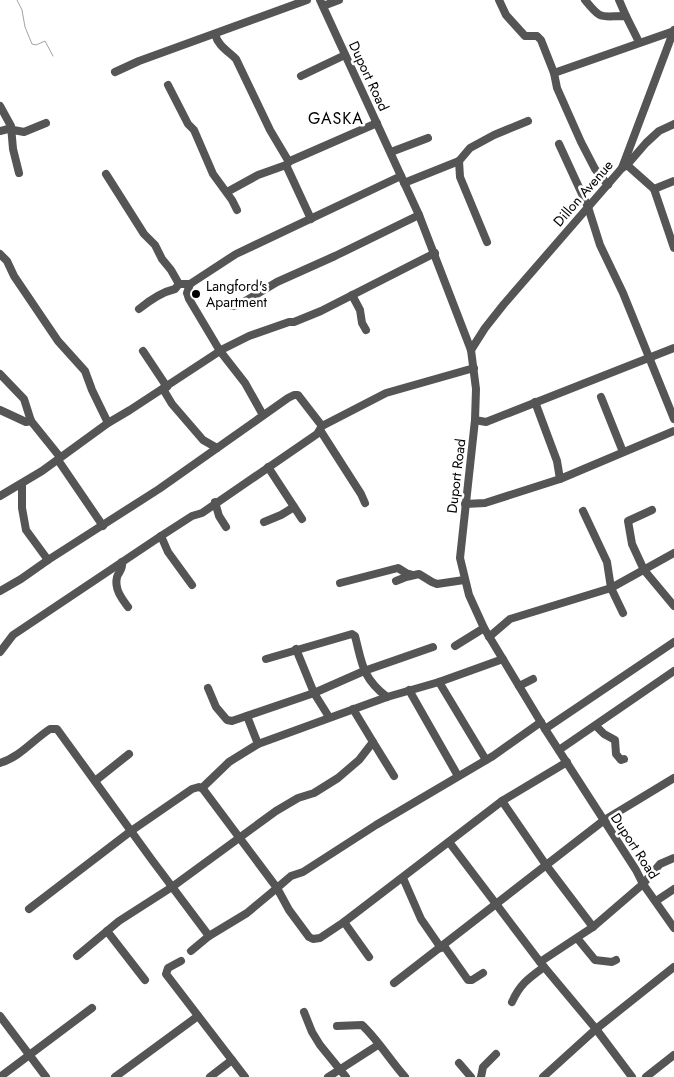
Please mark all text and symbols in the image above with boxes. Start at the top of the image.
street label: Duport Road [344,38,394,114]
district label: GASKA [308,107,364,130]
street label: Dillon Avenue [548,155,618,231]
place label: Langford's Apartment [206,276,268,312]
marker: Langford's Apartment [190,288,202,300]
street label: Duport Road [442,438,470,514]
street label: Duport Road [606,809,664,883]

